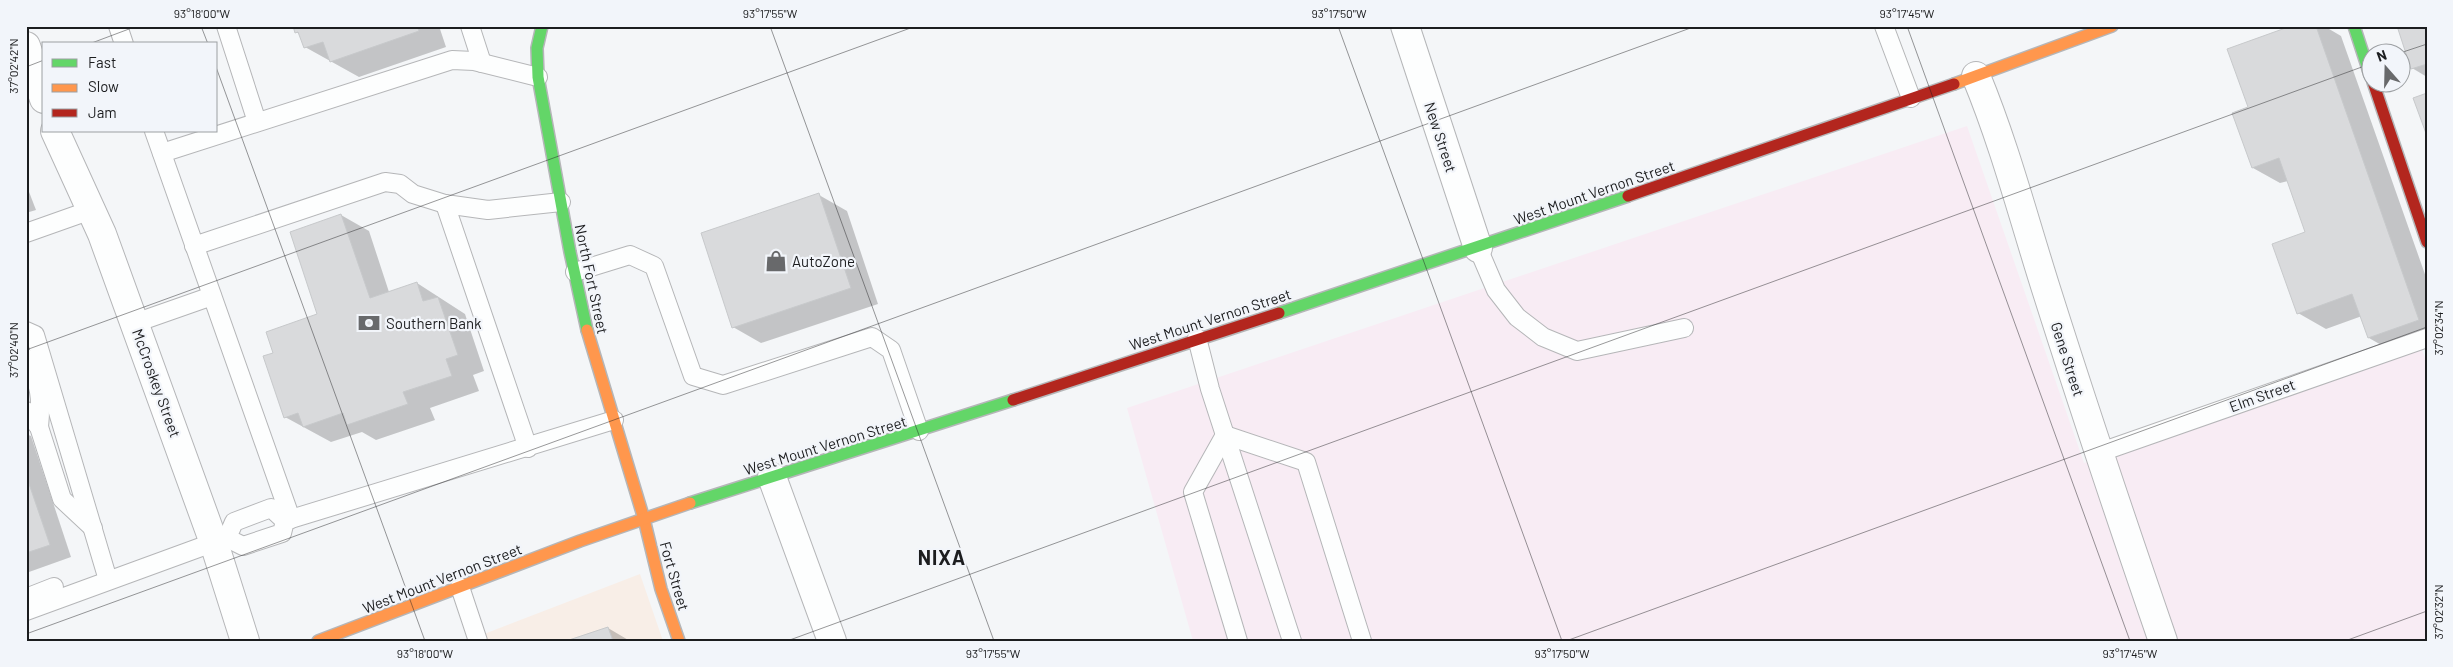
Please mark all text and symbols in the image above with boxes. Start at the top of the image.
text: 93°18'00"W [174,6,231,20]
text: 93°17'55"W [743,6,798,20]
text: 93°17'50"W [1311,6,1367,20]
text: 93°17'45"W [1880,6,1935,20]
text: 37°02'42"N [6,38,20,94]
legend [42,42,218,132]
north arrow [2360,42,2410,92]
text: N [2374,46,2389,65]
text: Fast [88,53,116,71]
text: Slow [88,77,119,95]
street label: New Street [1421,100,1461,174]
text: Jam [88,103,117,121]
street label: West Mount Vernon Street [1511,156,1677,228]
street label: North Fort Street [572,222,612,336]
shop icon: AutoZone [763,248,789,274]
place label: AutoZone [792,252,855,270]
street label: West Mount Vernon Street [1127,284,1293,354]
text: 37°02'34"N [2431,300,2445,356]
bank icon: Southern Bank [356,310,382,336]
place label: Southern Bank [386,314,482,332]
street label: Gene Street [2048,320,2088,398]
text: 37°02'40"N [6,322,20,378]
street label: McCroskey Street [129,326,185,440]
street label: Elm Street [2227,375,2297,415]
street label: West Mount Vernon Street [741,412,909,478]
street label: West Mount Vernon Street [360,539,524,617]
street label: Fort Street [657,539,693,613]
district label: NIXA [918,545,966,569]
text: 37°02'32"N [2431,584,2445,640]
text: 93°18'00"W [397,646,454,660]
text: 93°17'55"W [966,646,1021,660]
text: 93°17'50"W [1534,646,1590,660]
text: 93°17'45"W [2103,646,2158,660]

